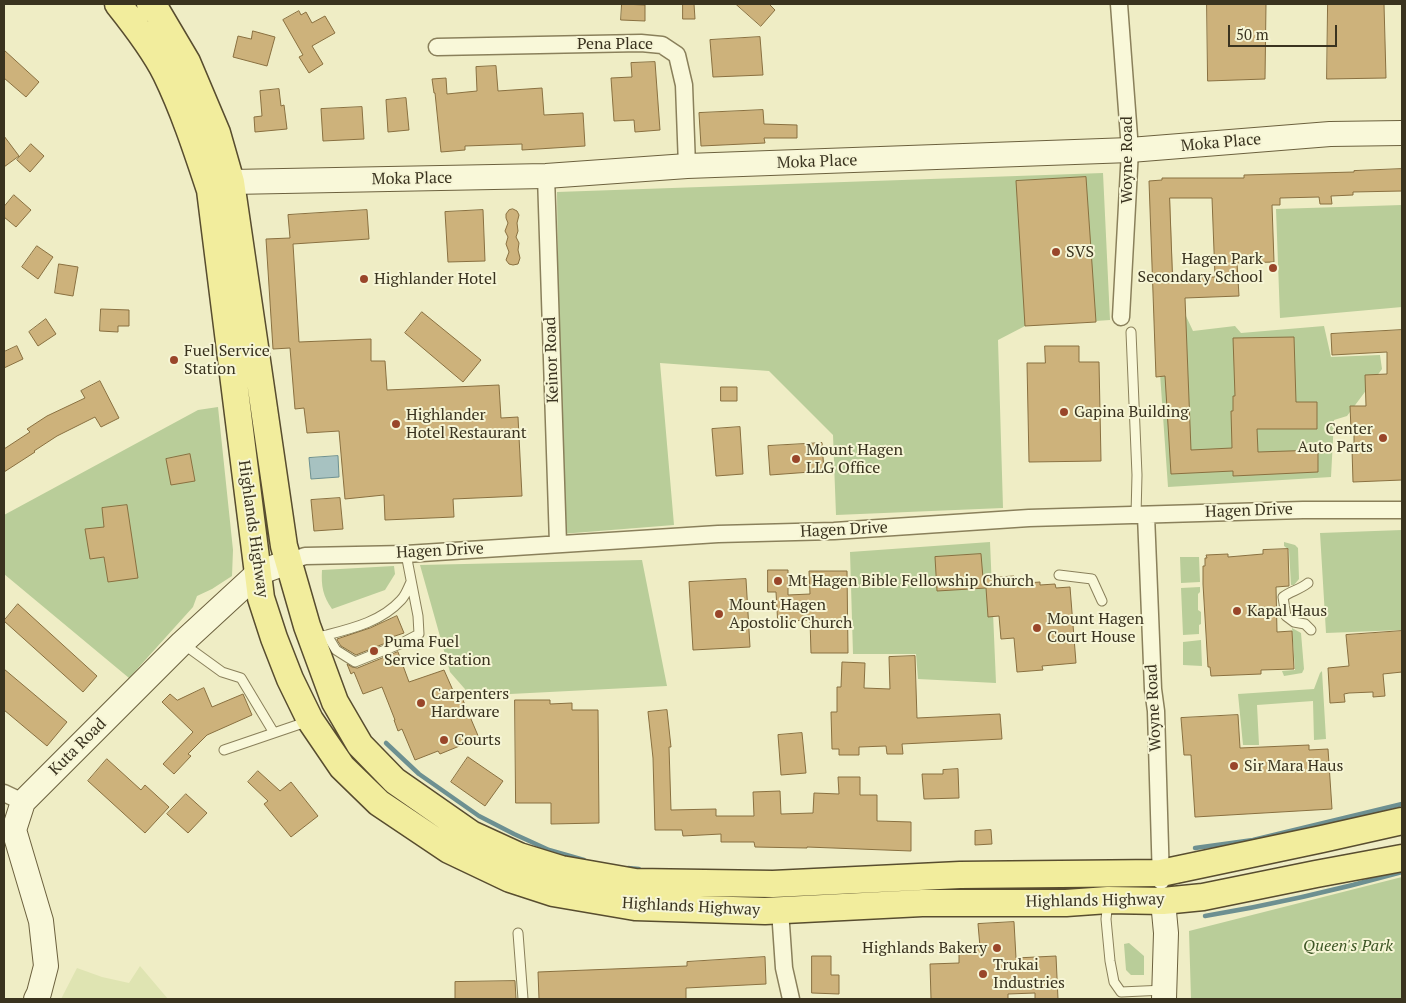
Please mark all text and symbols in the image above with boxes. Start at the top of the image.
scale bar [1231,15,1340,47]
text: 50 m [1236,24,1269,44]
street label: Pena Place [577,34,653,54]
street label: Woyne Road [1117,116,1137,204]
street label: Moka Place [1180,130,1262,156]
street label: Moka Place [776,151,858,173]
street label: Moka Place [372,169,452,189]
place label: SVS [1066,242,1094,262]
marker: SVS [1050,246,1062,258]
place label: Hagen Park Secondary School [1138,249,1263,287]
marker: Hagen Park Secondary School [1267,262,1279,274]
place label: Highlander Hotel [374,269,497,289]
marker: Highlander Hotel [358,273,370,285]
street label: Keinor Road [541,316,563,404]
place label: Fuel Service Station [184,341,270,379]
marker: Fuel Service Station [168,354,180,366]
place label: Gapina Building [1074,402,1189,422]
place label: Highlander Hotel Restaurant [406,405,527,443]
marker: Gapina Building [1058,406,1070,418]
marker: Highlander Hotel Restaurant [390,418,402,430]
place label: Center Auto Parts [1298,419,1373,457]
marker: Center Auto Parts [1377,432,1389,444]
place label: Mount Hagen LLG Office [806,440,903,478]
marker: Mount Hagen LLG Office [790,453,802,465]
street label: Highlands Highway [234,459,272,599]
street label: Hagen Drive [1205,500,1293,522]
street label: Hagen Drive [800,518,888,542]
street label: Hagen Drive [396,539,484,563]
place label: Mt Hagen Bible Fellowship Church [788,571,1034,591]
marker: Mt Hagen Bible Fellowship Church [772,575,784,587]
place label: Mount Hagen Apostolic Church [729,595,852,633]
place label: Kapal Haus [1247,601,1327,621]
marker: Kapal Haus [1231,605,1243,617]
marker: Mount Hagen Apostolic Church [713,608,725,620]
place label: Mount Hagen Court House [1047,609,1144,647]
marker: Mount Hagen Court House [1031,622,1043,634]
place label: Puma Fuel Service Station [384,632,491,670]
marker: Puma Fuel Service Station [368,645,380,657]
street label: Woyne Road [1142,664,1166,752]
place label: Carpenters Hardware [431,684,509,722]
marker: Carpenters Hardware [415,697,427,709]
street label: Kuta Road [45,714,111,780]
place label: Courts [454,730,501,750]
marker: Courts [438,734,450,746]
place label: Sir Mara Haus [1244,756,1343,776]
marker: Sir Mara Haus [1228,760,1240,772]
street label: Highlands Highway [1026,890,1164,912]
street label: Highlands Highway [621,894,761,920]
park label: Queen's Park [1303,936,1393,956]
place label: Highlands Bakery [862,938,987,958]
marker: Highlands Bakery [991,942,1003,954]
place label: Trukai Industries [993,955,1065,993]
marker: Trukai Industries [977,968,989,980]

